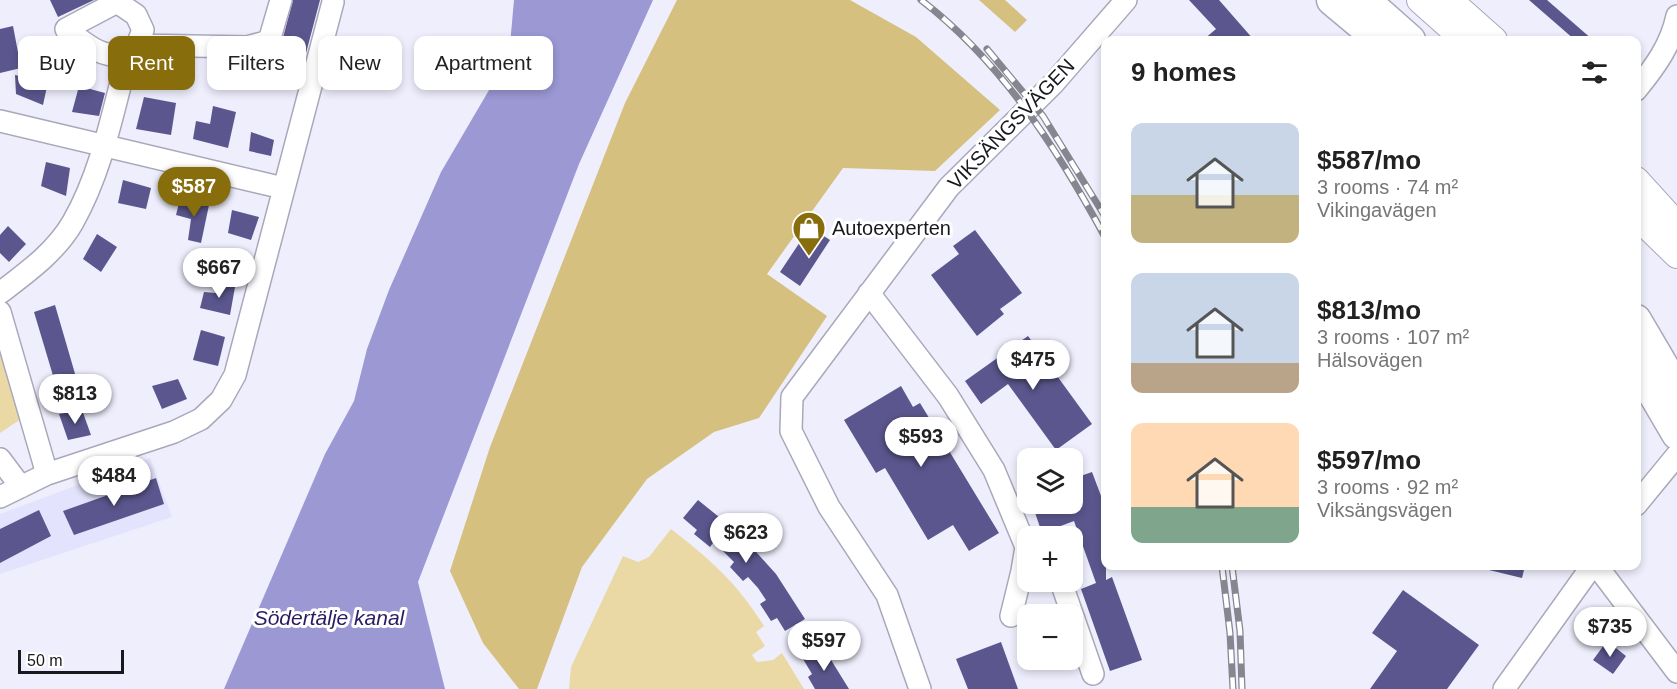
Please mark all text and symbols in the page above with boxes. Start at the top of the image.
chip: Buy [18,36,96,90]
chip: Rent [108,36,195,90]
chip: Filters [207,36,306,90]
chip: New [318,36,402,90]
chip: Apartment [414,36,553,90]
street label: VIKSÄNGSVÄGEN [943,54,1079,194]
icon: filters [1578,56,1611,89]
text: 9 homes [1131,57,1237,87]
text: $587/mo [1317,145,1421,175]
icon: home [1179,147,1251,219]
pin: $587 [158,167,230,218]
text: $587 [172,175,216,197]
text: 3 rooms · 74 m² [1317,176,1458,198]
text: Vikingavägen [1317,199,1437,221]
shop icon: Autoexperten [791,210,827,257]
place label: Autoexperten [832,217,951,239]
pin: $667 [183,248,255,299]
text: $667 [197,256,241,278]
text: $813/mo [1317,295,1421,325]
icon: home [1179,297,1251,369]
text: 3 rooms · 107 m² [1317,326,1469,348]
pin: $475 [997,340,1069,391]
text: $475 [1011,348,1055,370]
text: Hälsovägen [1317,349,1423,371]
pin: $813 [39,374,111,425]
text: $813 [53,382,97,404]
pin: $593 [885,417,957,468]
text: $593 [899,425,943,447]
text: $597/mo [1317,445,1421,475]
icon: home [1179,447,1251,519]
map controls [1017,448,1083,670]
button: layers [1017,448,1083,514]
pin: $484 [78,456,150,507]
text: $484 [92,464,136,486]
text: 3 rooms · 92 m² [1317,476,1458,498]
text: Viksängsvägen [1317,499,1452,521]
pin: $623 [710,513,782,564]
text: $623 [724,521,768,543]
button: + [1017,526,1083,592]
button: − [1017,604,1083,670]
water label: Södertälje kanal [254,606,406,629]
pin: $735 [1574,607,1646,658]
text: $735 [1588,615,1632,637]
pin: $597 [788,621,860,672]
text: $597 [802,629,846,651]
scale bar [18,647,124,674]
text: 50 m [27,652,63,669]

